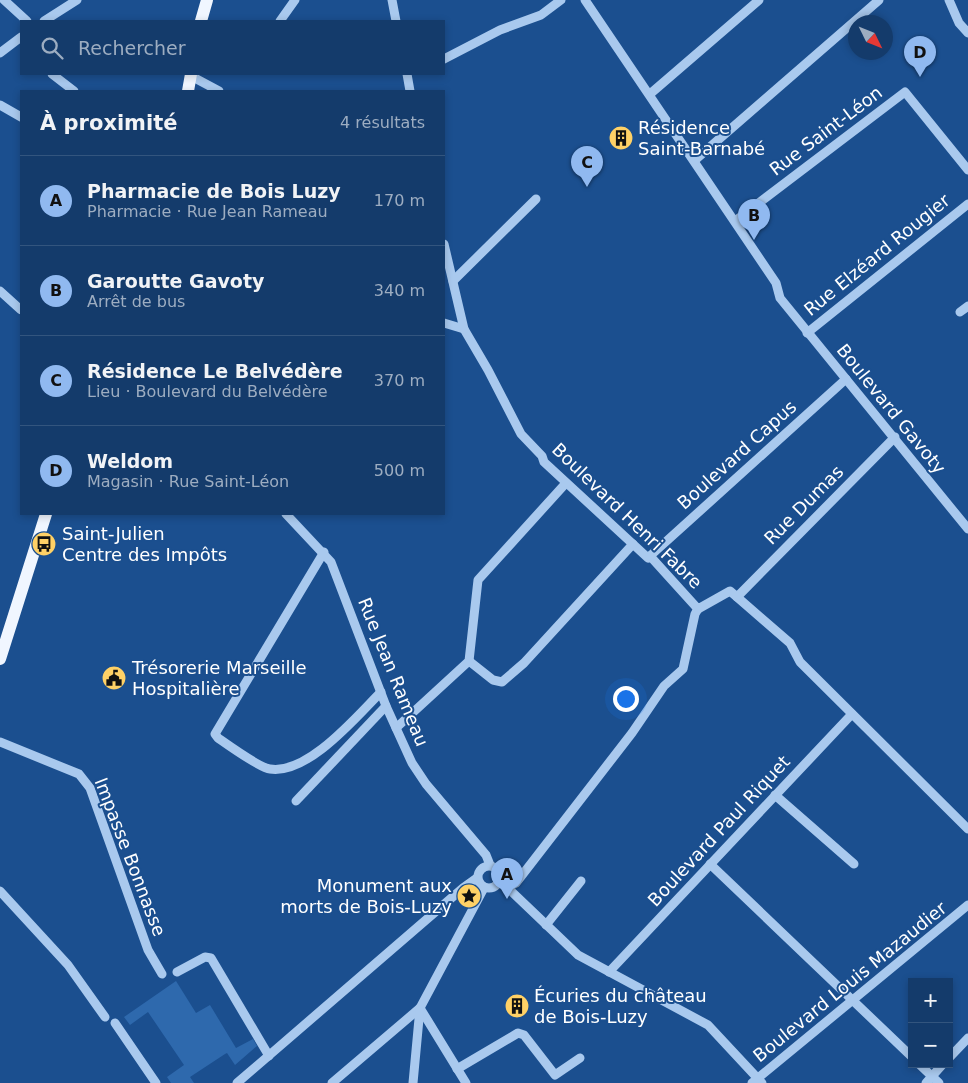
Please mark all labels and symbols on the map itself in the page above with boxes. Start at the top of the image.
north arrow [848,15,893,60]
pin: D [904,36,936,77]
street label: Rue Saint-Léon [765,81,886,180]
place label: Résidence Saint-Barnabé [638,117,765,159]
building icon: Résidence Saint-Barnabé [608,125,634,151]
pin: C [571,146,603,187]
street label: Rue Elzéard Rougier [800,189,954,320]
pin: B [738,199,770,240]
street label: Boulevard Gavoty [833,339,950,478]
street label: Boulevard Capus [673,396,800,513]
street label: Boulevard Henri Fabre [548,439,707,593]
street label: Rue Dumas [760,461,848,549]
place label: Saint-Julien Centre des Impôts [62,523,227,565]
bus stop icon: Saint-Julien Centre des Impôts [31,531,57,557]
street label: Rue Jean Rameau [354,594,433,749]
place label: Trésorerie Marseille Hospitalière [131,657,307,699]
public building icon: Trésorerie Marseille Hospitalière [101,665,127,691]
your location [613,686,639,712]
street label: Boulevard Paul Riquet [643,751,794,910]
street label: Impasse Bonnasse [91,775,170,939]
pin: A [491,858,523,899]
place label: Monument aux morts de Bois-Luzy [280,875,452,917]
place icon: Monument aux morts de Bois-Luzy [456,883,482,909]
street label: Boulevard Louis Mazaudier [749,897,951,1066]
place label: Écuries du château de Bois-Luzy [534,985,707,1027]
building icon: Écuries du château de Bois-Luzy [504,993,530,1019]

